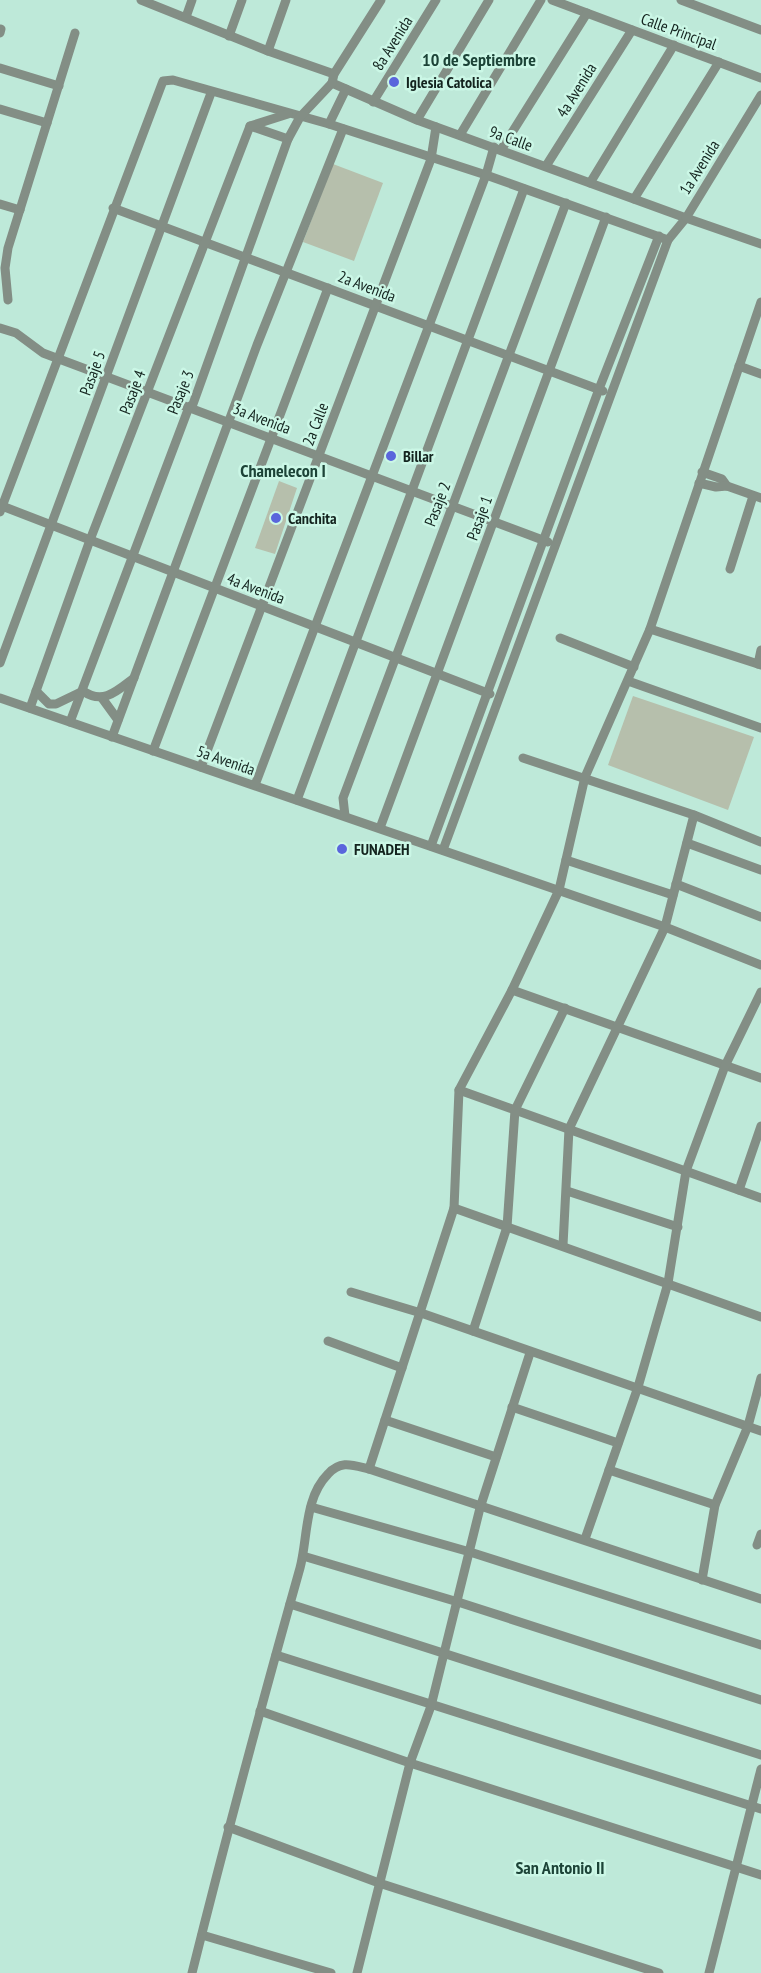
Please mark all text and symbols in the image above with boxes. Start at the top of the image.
street label: Calle Principal [639,8,720,54]
street label: 8a Avenida [368,12,416,74]
district label: 10 de Septiembre [422,48,536,71]
street label: 4a Avenida [552,59,600,121]
place label: Iglesia Catolica [406,72,492,92]
marker: Iglesia Catolica [387,75,401,89]
street label: 9a Calle [487,121,535,155]
street label: 1a Avenida [675,136,723,198]
street label: 2a Avenida [335,266,399,306]
street label: Pasaje 5 [75,348,109,398]
street label: Pasaje 4 [114,367,150,417]
street label: Pasaje 3 [162,367,198,417]
street label: 3a Avenida [230,398,294,438]
street label: 2a Calle [298,400,332,448]
place label: Billar [403,446,434,466]
marker: Billar [384,449,398,463]
district label: Chamelecon I [240,459,326,482]
street label: Pasaje 2 [419,479,455,529]
street label: Pasaje 1 [462,493,496,543]
place label: Canchita [288,508,337,528]
marker: Canchita [269,511,283,525]
street label: 4a Avenida [224,568,288,608]
street label: 5a Avenida [194,741,258,779]
place label: FUNADEH [354,839,410,859]
marker: FUNADEH [335,842,349,856]
district label: San Antonio II [515,1856,605,1879]

